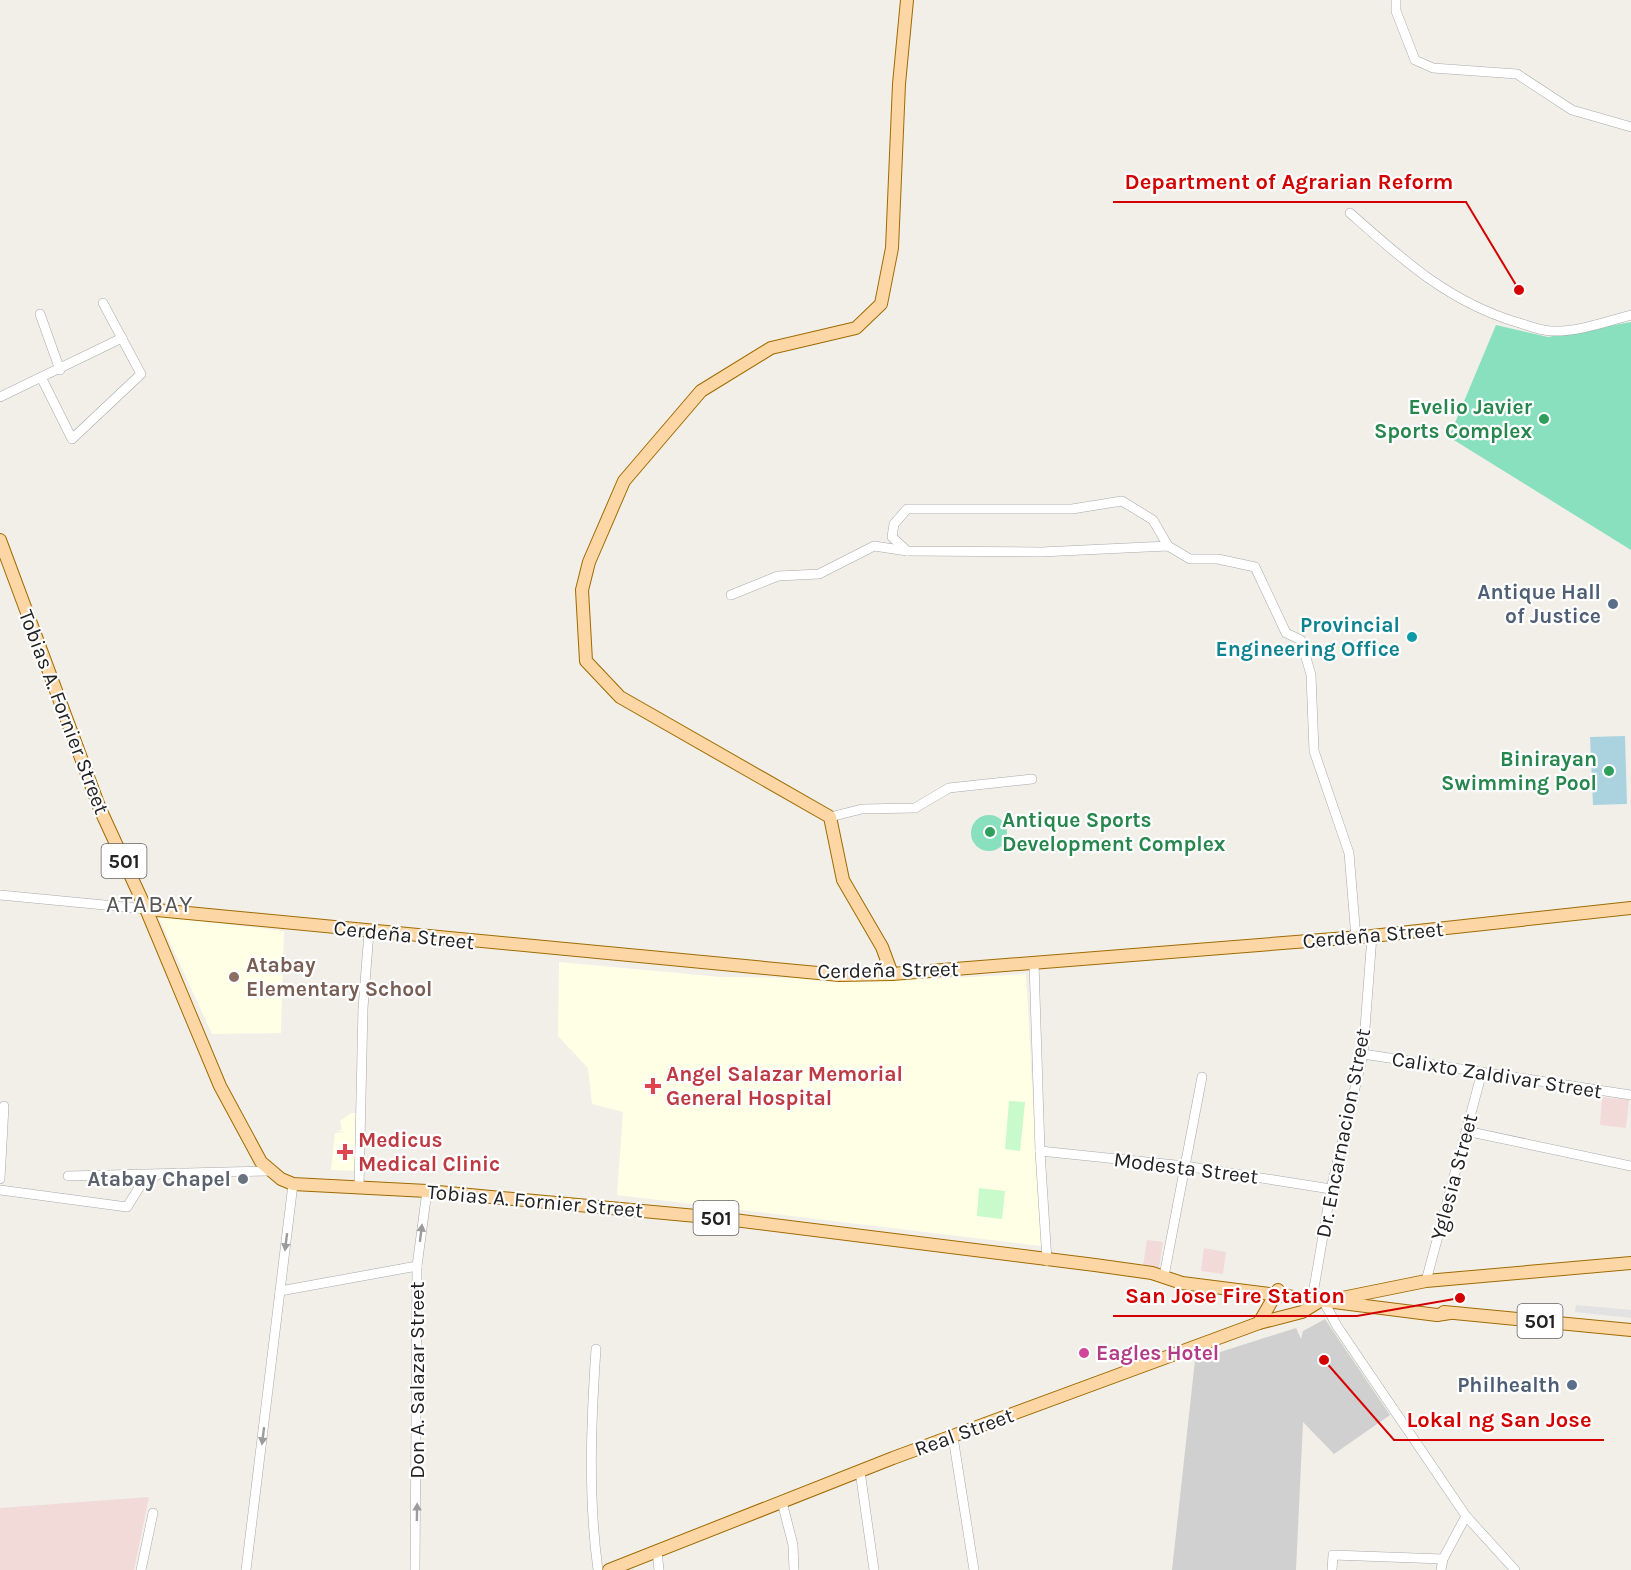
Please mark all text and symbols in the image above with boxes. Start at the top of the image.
callout: Department of Agrarian Reform [1113,162,1466,202]
text: Department of Agrarian Reform [1125,169,1453,195]
place label: Evelio Javier Sports Complex [1374,395,1533,443]
marker: Evelio Javier Sports Complex [1537,412,1551,426]
place label: Antique Hall of Justice [1477,580,1601,628]
marker: Antique Hall of Justice [1606,597,1620,611]
street label: Tobias A. Fornier Street [14,606,114,818]
place label: Provincial Engineering Office [1215,613,1400,661]
marker: Provincial Engineering Office [1405,630,1419,644]
place label: Binirayan Swimming Pool [1441,747,1597,795]
marker: Binirayan Swimming Pool [1602,764,1616,778]
place label: Antique Sports Development Complex [1002,808,1226,856]
marker: Antique Sports Development Complex [983,825,997,839]
road number: 501 [102,844,146,878]
district label: ATABAY [106,890,194,918]
street label: Cerdeña Street [332,916,476,954]
street label: Cerdeña Street [1302,917,1445,953]
place label: Atabay Elementary School [246,953,432,1001]
street label: Cerdeña Street [817,957,959,983]
marker: Atabay Elementary School [227,970,241,984]
street label: Dr. Encarnacion Street [1311,1026,1375,1240]
street label: Calixto Zaldivar Street [1390,1047,1604,1103]
place label: Angel Salazar Memorial General Hospital [666,1062,903,1110]
marker: Angel Salazar Memorial General Hospital [644,1077,662,1095]
street label: Yglesia Street [1426,1111,1482,1243]
place label: Medicus Medical Clinic [358,1128,500,1176]
marker: Medicus Medical Clinic [336,1143,354,1161]
street label: Modesta Street [1112,1147,1260,1189]
place label: Atabay Chapel [87,1167,231,1191]
marker: Atabay Chapel [236,1172,250,1186]
street label: Tobias A. Fornier Street [426,1180,644,1222]
road number: 501 [694,1201,738,1235]
one-way arrow [416,1223,426,1242]
one-way arrow [281,1232,291,1251]
callout: San Jose Fire Station [1113,1276,1357,1316]
street label: Don A. Salazar Street [405,1281,429,1479]
text: San Jose Fire Station [1125,1283,1345,1309]
road number: 501 [1518,1304,1562,1338]
place label: Eagles Hotel [1096,1341,1219,1365]
marker: Eagles Hotel [1077,1346,1091,1360]
place label: Philhealth [1457,1373,1560,1397]
marker: Philhealth [1565,1378,1579,1392]
callout: Lokal ng San Jose [1394,1400,1604,1440]
street label: Real Street [911,1403,1017,1461]
text: Lokal ng San Jose [1406,1407,1592,1433]
one-way arrow [258,1426,267,1445]
one-way arrow [412,1502,422,1521]

